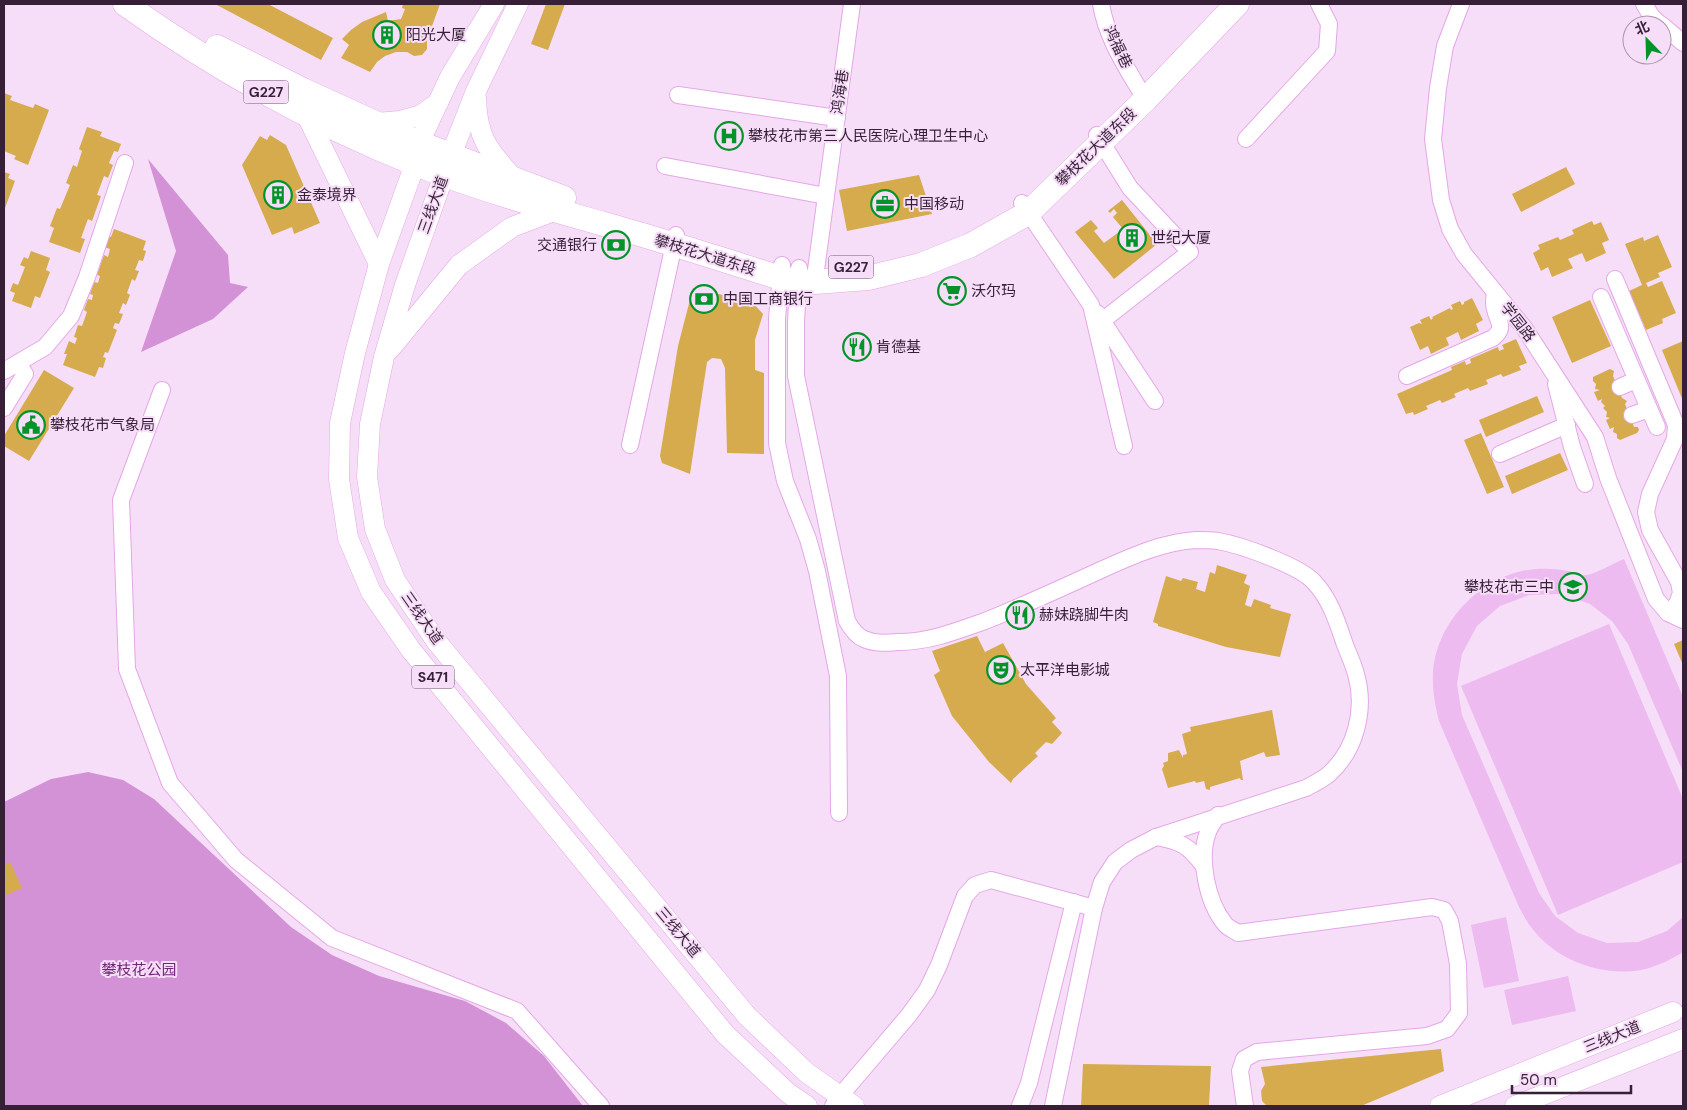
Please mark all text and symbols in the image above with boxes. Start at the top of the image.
north arrow [1622,15,1672,65]
text: 北 [1632,17,1652,39]
building icon: 阳光大厦 [372,20,402,50]
street label: 鸿福巷 [1099,22,1137,72]
place label: 阳光大厦 [406,25,466,45]
street label: 鸿海巷 [827,68,853,116]
road number: G227 [244,80,288,104]
street label: 攀枝花大道东段 [1051,103,1141,191]
hospital icon: 攀枝花市第三人民医院心理卫生中心 [714,121,744,151]
place label: 攀枝花市第三人民医院心理卫生中心 [748,126,988,146]
street label: 三线大道 [413,173,453,237]
building icon: 金泰境界 [263,180,293,210]
place label: 金泰境界 [297,185,357,205]
office icon: 中国移动 [870,189,900,219]
place label: 中国移动 [904,194,964,214]
building icon: 世纪大厦 [1117,223,1147,253]
place label: 世纪大厦 [1151,228,1211,248]
bank icon: 交通银行 [601,230,631,260]
street label: 攀枝花大道东段 [652,230,758,280]
place label: 交通银行 [537,235,597,255]
road number: G227 [828,256,874,278]
supermarket icon: 沃尔玛 [937,276,967,306]
place label: 沃尔玛 [971,281,1016,301]
bank icon: 中国工商银行 [689,284,719,314]
place label: 中国工商银行 [723,289,813,309]
street label: 学园路 [1496,298,1540,346]
restaurant icon: 肯德基 [842,332,872,362]
place label: 肯德基 [876,337,921,357]
public building icon: 攀枝花市气象局 [16,410,46,440]
place label: 攀枝花市气象局 [50,415,155,435]
school or university icon: 攀枝花市三中 [1558,572,1588,602]
place label: 攀枝花市三中 [1464,577,1554,597]
street label: 三线大道 [397,588,447,648]
restaurant icon: 赫妹跷脚牛肉 [1005,600,1035,630]
place label: 赫妹跷脚牛肉 [1039,605,1129,625]
theatre icon: 太平洋电影城 [986,655,1016,685]
place label: 太平洋电影城 [1020,660,1110,680]
road number: S471 [412,666,454,689]
street label: 三线大道 [651,903,705,961]
park label: 攀枝花公园 [101,960,177,980]
street label: 三线大道 [1580,1016,1644,1058]
scale bar [1512,1062,1631,1094]
text: 50 m [1520,1070,1557,1090]

